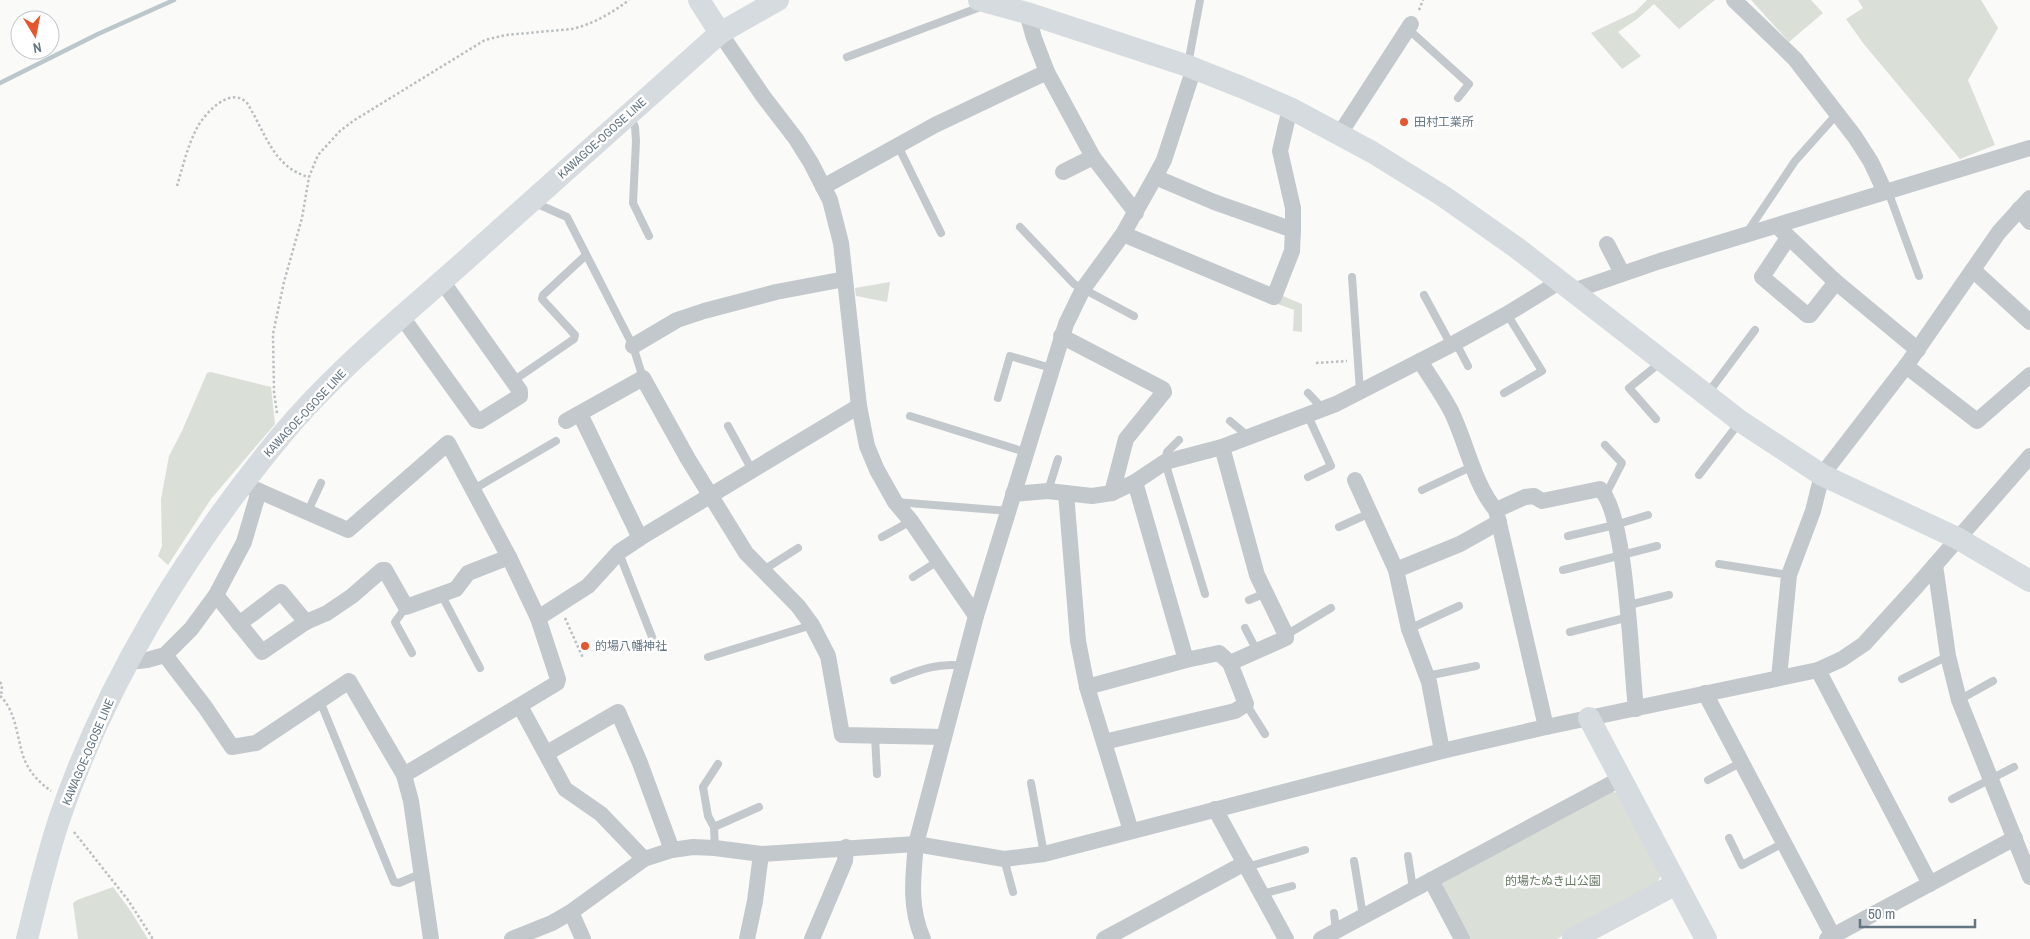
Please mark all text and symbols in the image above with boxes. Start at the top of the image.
north arrow [10,10,60,60]
text: N [32,38,43,57]
street label: KAWAGOE-OGOSE LINE [554,94,650,182]
place label: 田村工業所 [1414,114,1474,130]
marker: 田村工業所 [1398,116,1410,128]
street label: KAWAGOE-OGOSE LINE [260,366,350,460]
place label: 的場八幡神社 [595,638,667,654]
marker: 的場八幡神社 [579,640,591,652]
street label: KAWAGOE-OGOSE LINE [58,696,118,808]
park label: 的場たぬき山公園 [1505,873,1601,889]
scale bar [1860,896,1975,928]
text: 50 m [1868,903,1895,924]

